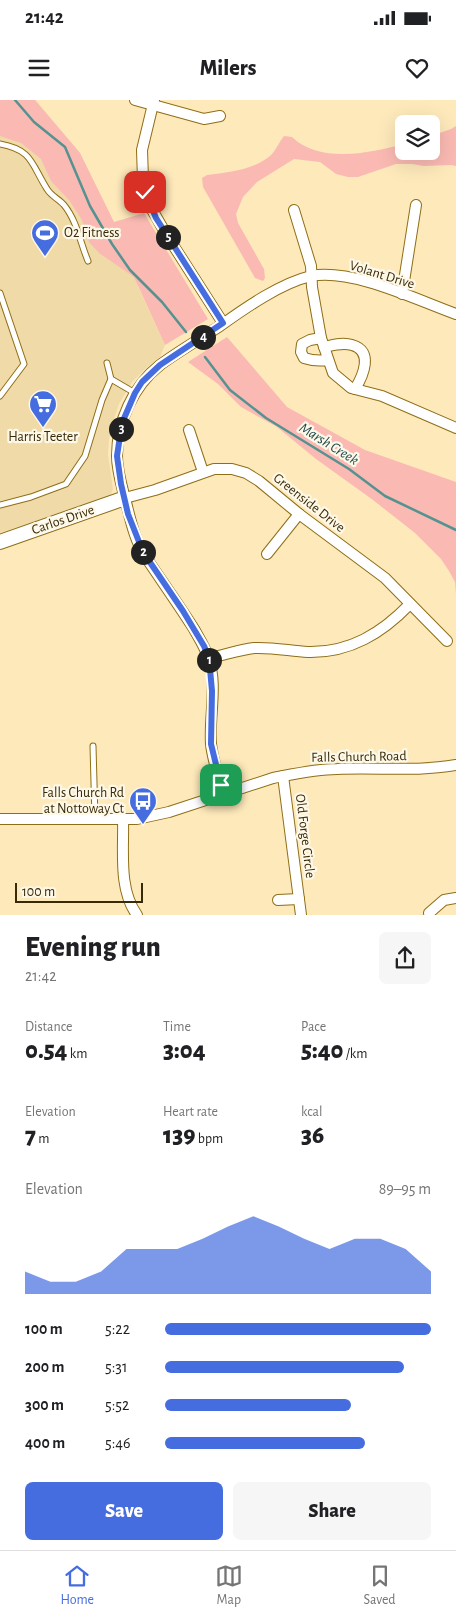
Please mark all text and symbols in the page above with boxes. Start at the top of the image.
text: 21:42 [25,8,64,27]
icon: menu [25,54,53,82]
icon: heart [403,54,431,82]
text: Milers [200,57,256,79]
map controls [395,115,440,160]
button: layers [395,115,440,160]
pin [124,171,166,213]
icon: check [131,178,159,206]
sports icon: O2 Fitness [30,218,60,257]
pin: 5 [156,224,180,250]
place label: O2 Fitness [64,226,120,240]
text: 5 [165,230,172,244]
street label: Volant Drive [348,259,416,291]
pin: 4 [190,324,216,350]
text: 4 [200,330,207,344]
supermarket icon: Harris Teeter [28,389,58,428]
pin: 3 [108,416,134,442]
water label: Marsh Creek [297,420,361,468]
text: 3 [118,422,125,436]
place label: Harris Teeter [8,430,78,444]
street label: Greenside Drive [271,471,347,535]
street label: Carlos Drive [30,503,96,537]
pin: 2 [130,540,156,564]
text: 2 [140,545,147,559]
pin: 1 [196,648,222,672]
text: 1 [207,653,212,667]
street label: Falls Church Road [311,749,407,765]
pin [200,764,242,806]
icon: arrive [207,771,235,799]
place label: Falls Church Rd at Nottoway Ct [42,786,125,816]
bus stop icon: Falls Church Rd at Nottoway Ct [128,786,158,825]
street label: Old Forge Circle [293,793,317,879]
scale bar [15,880,142,903]
text: 100 m [22,885,55,899]
button: share [379,932,431,984]
text: Evening run [25,934,161,962]
text: 21:42 [25,968,56,984]
text: Distance [25,1020,72,1034]
text: Time [163,1020,191,1034]
text: Pace [301,1020,326,1034]
text: 0.54 [25,1038,67,1063]
text: 3:04 [163,1038,206,1063]
text: 5:40 [301,1038,343,1063]
text: km [67,1047,87,1061]
text: /km [343,1047,367,1061]
text: Elevation [25,1105,76,1119]
text: Heart rate [163,1105,218,1119]
text: kcal [301,1105,322,1119]
text: 7 [25,1123,36,1148]
text: 139 [163,1123,195,1148]
text: 36 [301,1123,324,1148]
text: m [36,1132,50,1146]
text: bpm [195,1132,223,1146]
text: Elevation [25,1181,83,1197]
text: 89–95 m [379,1181,431,1197]
text: 100 m [25,1321,63,1337]
text: 5:22 [105,1321,130,1337]
text: 200 m [25,1359,65,1375]
text: 5:31 [105,1359,127,1375]
text: 300 m [25,1397,64,1413]
text: 5:52 [105,1397,129,1413]
text: 400 m [25,1435,65,1451]
text: 5:46 [105,1435,131,1451]
button: Save [25,1482,223,1540]
button: Share [233,1482,431,1540]
tab: Home [60,1562,94,1609]
tab: Map [215,1562,243,1609]
tab: Saved [364,1562,396,1609]

